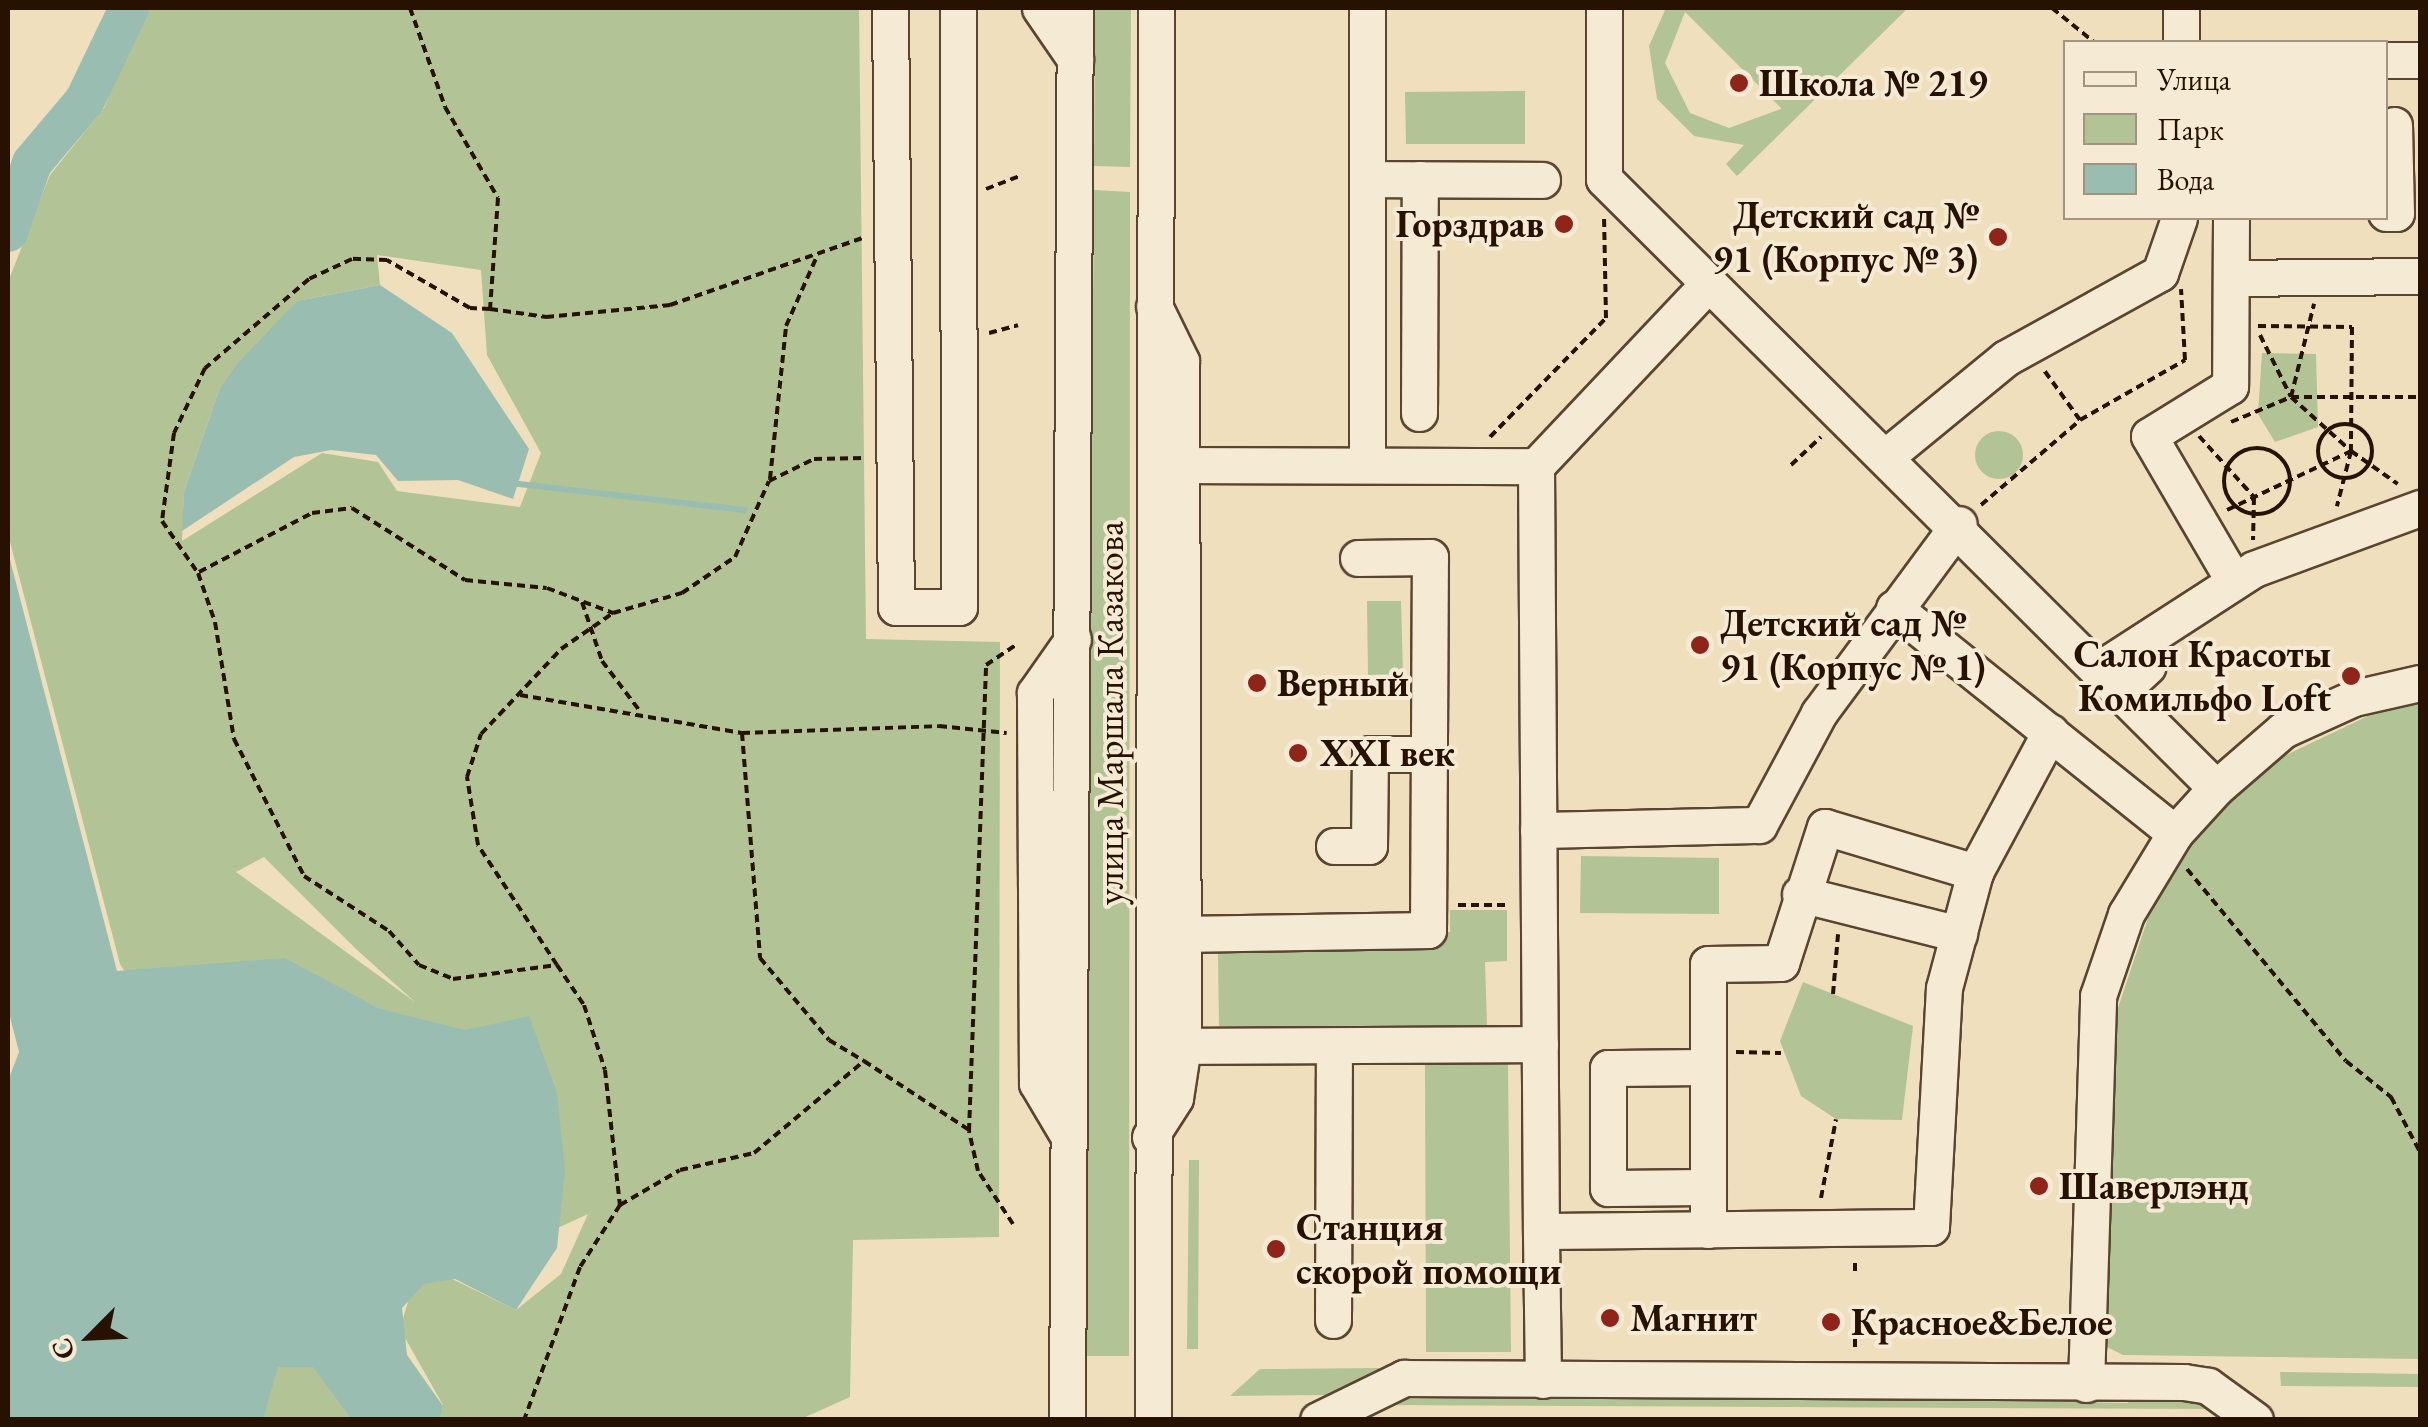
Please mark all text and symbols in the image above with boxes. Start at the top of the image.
legend [2063,40,2388,220]
place label: Школа № 219 [1759,60,1988,106]
text: Улица [2157,60,2231,99]
marker: Школа № 219 [1728,72,1750,94]
text: Парк [2157,110,2224,149]
text: Вода [2157,160,2214,199]
place label: Детский сад № 91 (Корпус № 3) [1713,192,1978,282]
place label: Горздрав [1396,201,1544,247]
marker: Горздрав [1553,213,1575,235]
marker: Детский сад № 91 (Корпус № 3) [1987,226,2009,248]
street label: улица Маршала Казакова [1087,521,1133,905]
place label: Детский сад № 91 (Корпус № 1) [1720,600,1985,689]
place label: Салон Красоты Комильфо Loft [2074,631,2331,721]
marker: Детский сад № 91 (Корпус № 1) [1689,634,1711,656]
place label: Верный [1277,660,1409,706]
marker: Салон Красоты Комильфо Loft [2340,665,2362,687]
marker: Верный [1246,672,1268,694]
place label: XXI век [1320,730,1455,776]
marker: XXI век [1285,740,1311,766]
place label: Шаверлэнд [2059,1163,2249,1209]
marker: Шаверлэнд [2028,1175,2050,1197]
place label: Станция скорой помощи [1296,1204,1561,1294]
marker: Станция скорой помощи [1265,1238,1287,1260]
north arrow [40,1287,140,1387]
place label: Магнит [1630,1295,1757,1341]
place label: Красное&Белое [1851,1299,2113,1345]
marker: Магнит [1599,1307,1621,1329]
marker: Красное&Белое [1820,1311,1842,1333]
text: С [42,1333,83,1366]

